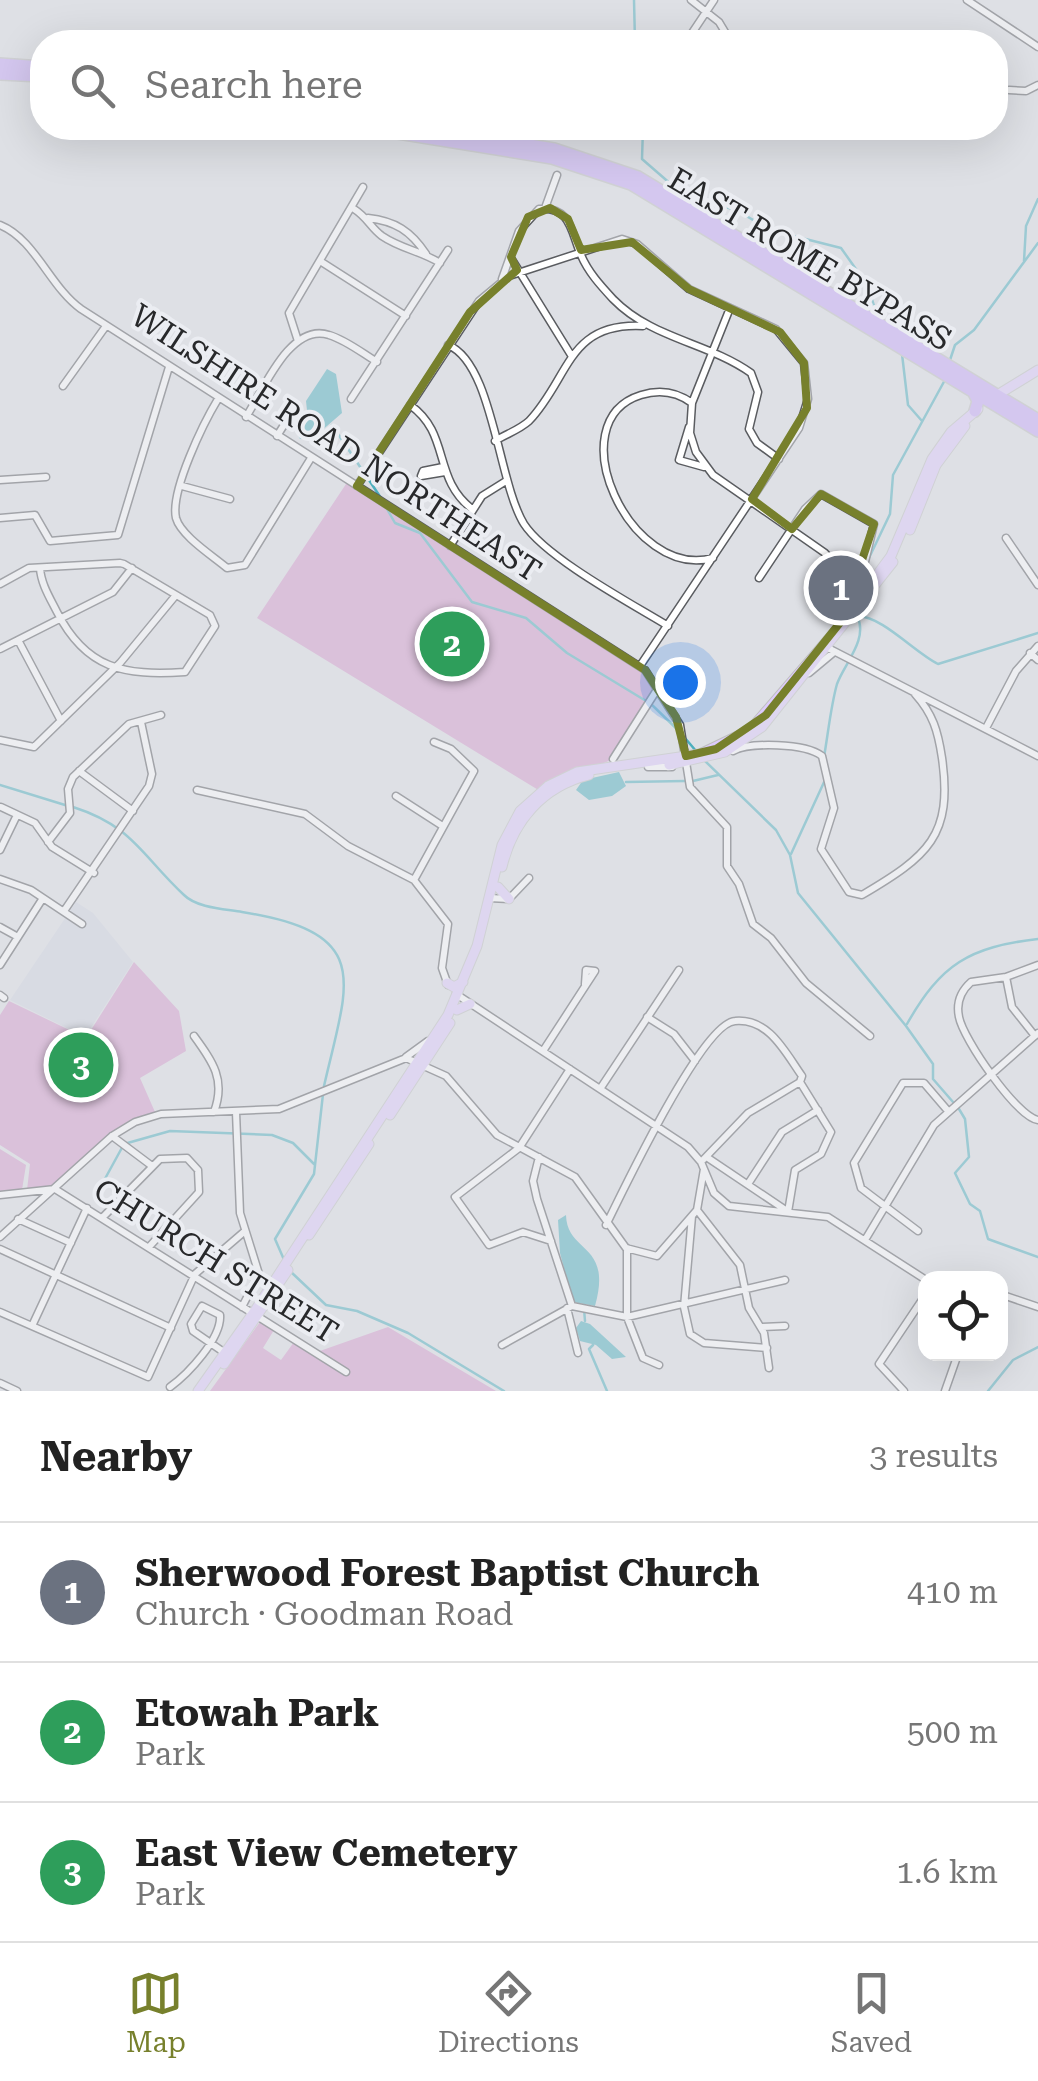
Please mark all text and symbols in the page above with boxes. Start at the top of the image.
search box [30,30,1008,140]
icon: search [65,58,120,113]
text: Search here [145,63,363,107]
street label: EAST ROME BYPASS [662,159,958,359]
street label: WILSHIRE ROAD NORTHEAST [124,296,548,590]
pin: 1 [808,550,874,626]
pin: 2 [420,606,484,682]
your location [655,657,706,708]
pin: 3 [48,1028,114,1102]
street label: CHURCH STREET [87,1171,345,1351]
map controls [918,1271,1008,1361]
button: locate [918,1271,1008,1361]
text: Nearby [40,1432,192,1481]
text: 3 results [870,1437,998,1475]
text: Sherwood Forest Baptist Church [135,1551,759,1595]
text: 1 [64,1573,81,1611]
text: 410 m [907,1573,998,1611]
text: Church · Goodman Road [135,1595,513,1633]
text: Etowah Park [135,1691,379,1735]
text: 2 [64,1713,81,1751]
text: 500 m [907,1713,998,1751]
text: Park [135,1735,206,1773]
text: East View Cemetery [135,1831,517,1875]
text: 3 [64,1853,81,1891]
text: 1.6 km [896,1853,998,1891]
text: Park [135,1875,206,1913]
tab: Map [126,1966,186,2059]
tab: Directions [438,1966,579,2059]
tab: Saved [831,1966,912,2059]

